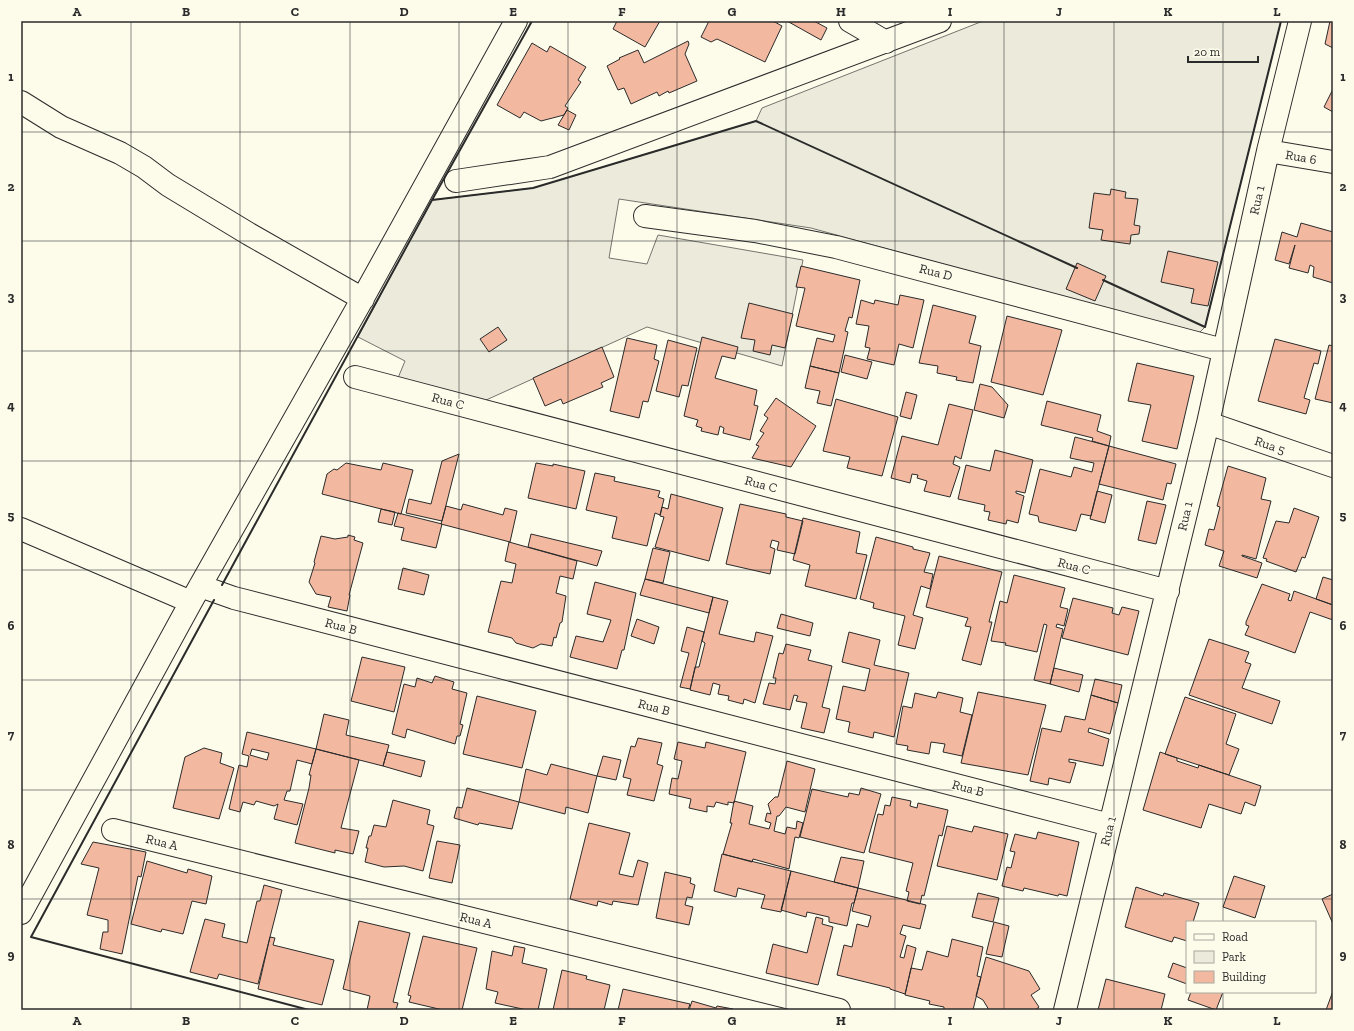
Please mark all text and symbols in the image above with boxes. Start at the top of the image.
text: A [73,4,82,19]
text: B [182,4,190,19]
text: C [291,4,299,19]
text: D [399,4,409,19]
text: E [509,4,517,19]
text: F [618,4,626,19]
text: G [728,4,737,19]
text: H [836,4,846,19]
text: I [948,4,953,19]
text: J [1056,4,1062,19]
text: K [1164,4,1173,19]
text: L [1273,4,1281,19]
scale bar [1188,38,1258,64]
text: 20 m [1194,45,1221,59]
text: 1 [8,69,14,84]
text: 1 [1340,69,1346,84]
street label: Rua 6 [1284,147,1318,167]
text: 2 [8,179,15,194]
text: 2 [1340,179,1347,194]
street label: Rua 1 [1246,184,1268,216]
street label: Rua D [918,261,954,283]
text: 3 [8,289,15,304]
text: 3 [1340,289,1347,304]
street label: Rua C [430,389,466,413]
text: 4 [7,398,15,413]
text: 4 [1339,398,1347,413]
street label: Rua 5 [1253,433,1288,457]
street label: Rua C [743,472,779,496]
street label: Rua 1 [1174,500,1196,532]
text: 5 [8,508,15,523]
text: 5 [1340,508,1347,523]
street label: Rua C [1056,554,1092,578]
street label: Rua B [323,615,359,637]
text: 6 [8,618,15,633]
text: 6 [1340,618,1347,633]
street label: Rua B [636,696,672,718]
text: 7 [8,727,15,742]
text: 7 [1340,727,1347,742]
street label: Rua B [950,777,986,799]
street label: Rua 1 [1097,815,1119,847]
street label: Rua A [144,831,180,853]
text: 8 [7,837,15,852]
text: 8 [1339,837,1347,852]
street label: Rua A [458,909,494,931]
legend [1186,921,1316,993]
text: Road [1222,930,1248,944]
text: 9 [8,947,15,962]
text: 9 [1340,947,1347,962]
text: Park [1222,950,1247,964]
text: Building [1222,970,1266,984]
text: A [73,1013,82,1028]
text: B [182,1013,190,1028]
text: C [291,1013,299,1028]
text: D [399,1013,409,1028]
text: E [509,1013,517,1028]
text: F [618,1013,626,1028]
text: G [728,1013,737,1028]
text: H [836,1013,846,1028]
text: I [948,1013,953,1028]
text: J [1056,1013,1062,1028]
text: K [1164,1013,1173,1028]
text: L [1273,1013,1281,1028]

